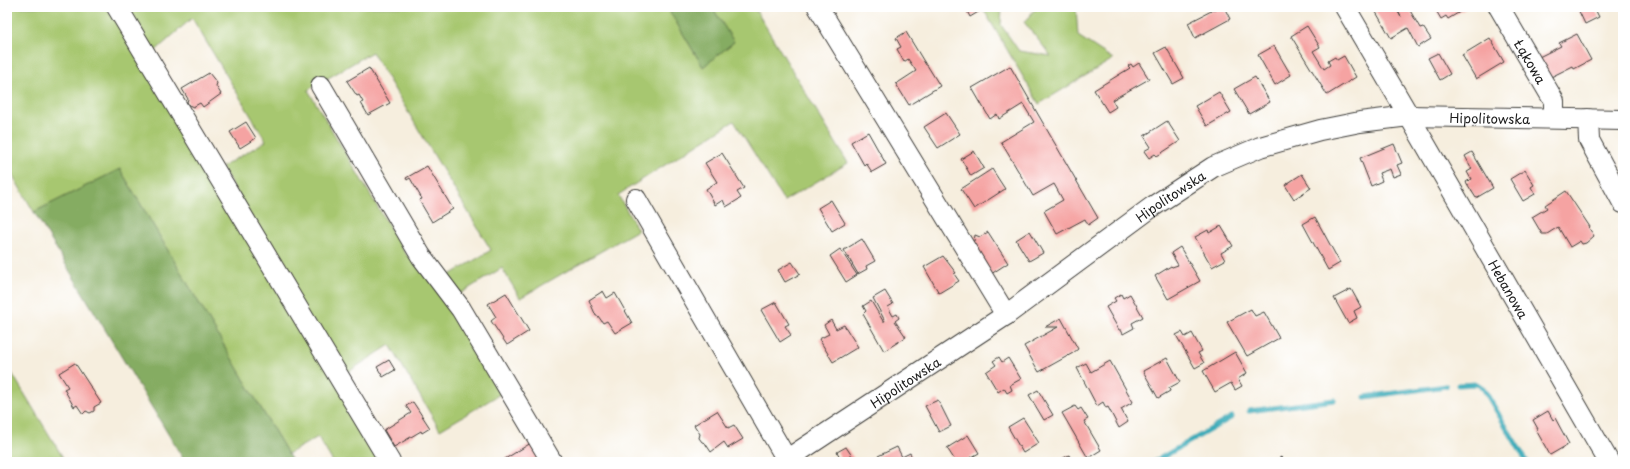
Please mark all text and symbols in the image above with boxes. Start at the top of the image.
street label: Łąkowa [1510,35,1552,88]
street label: Hipolitowska [1449,107,1531,128]
street label: Hipolitowska [1131,165,1210,226]
street label: Hebanowa [1484,256,1534,323]
street label: Hipolitowska [866,351,945,412]

